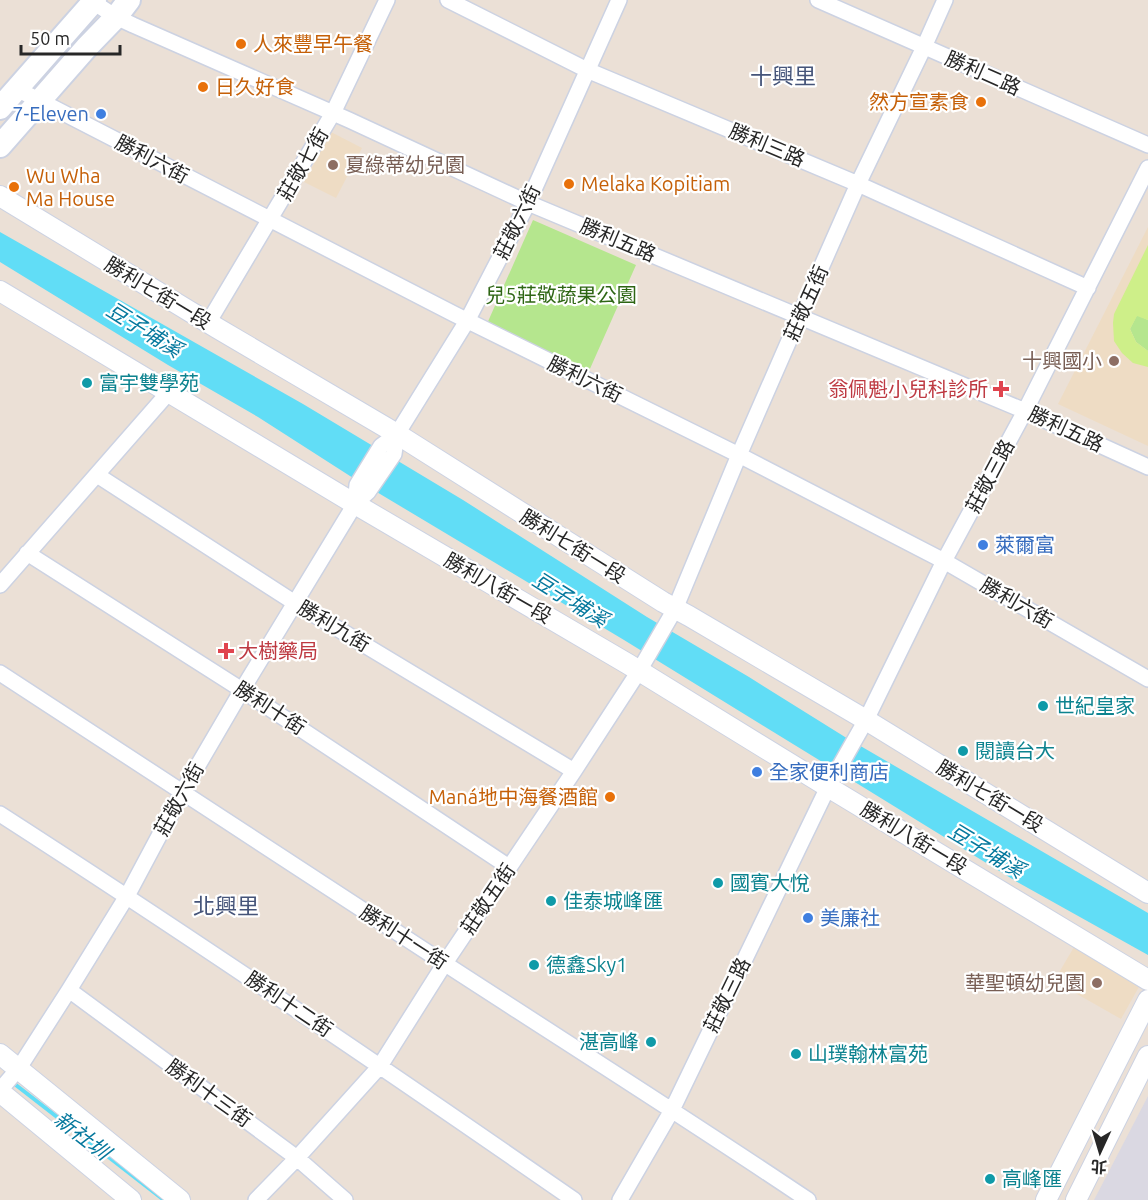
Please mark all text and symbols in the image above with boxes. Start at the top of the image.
scale bar [21,18,120,56]
text: 50 m [30,28,70,48]
place label: 人來豐早午餐 [253,32,373,55]
marker: 人來豐早午餐 [234,37,248,51]
street label: 勝利二路 [942,46,1024,99]
district label: 十興里 [750,63,816,88]
place label: 日久好食 [215,75,295,98]
marker: 日久好食 [196,80,210,94]
place label: 然方宣素食 [869,90,969,113]
marker: 然方宣素食 [974,95,988,109]
place label: 7-Eleven [12,102,89,125]
marker: 7-Eleven [94,107,108,121]
street label: 勝利三路 [726,118,809,171]
street label: 莊敬七街 [273,123,333,204]
street label: 勝利六街 [112,130,193,187]
place label: 夏綠蒂幼兒園 [345,153,465,176]
marker: 夏綠蒂幼兒園 [326,158,340,172]
place label: Wu Wha Ma House [26,164,115,210]
place label: Melaka Kopitiam [581,172,730,195]
marker: Melaka Kopitiam [562,177,576,191]
marker: Wu Wha Ma House [7,180,21,194]
street label: 莊敬六街 [489,181,544,263]
street label: 勝利五路 [577,213,660,266]
street label: 勝利七街一段 [101,252,216,333]
street label: 莊敬五街 [779,262,832,344]
park label: 兒5莊敬蔬果公園 [485,283,637,306]
water label: 豆子埔溪 [103,297,189,363]
place label: 十興國小 [1022,349,1102,372]
street label: 勝利六街 [544,351,626,406]
marker: 十興國小 [1107,354,1121,368]
place label: 富宇雙學苑 [99,371,199,394]
marker: 富宇雙學苑 [80,376,94,390]
place label: 翁佩魁小兒科診所 [828,377,988,400]
marker: 翁佩魁小兒科診所 [992,380,1010,398]
street label: 勝利五路 [1025,401,1107,456]
street label: 莊敬三路 [961,435,1018,516]
street label: 勝利七街一段 [516,504,630,587]
place label: 萊爾富 [995,533,1055,556]
marker: 萊爾富 [976,538,990,552]
street label: 勝利八街一段 [441,548,556,628]
water label: 豆子埔溪 [529,567,615,633]
street label: 勝利六街 [977,573,1058,633]
street label: 勝利九街 [294,595,374,656]
place label: 大樹藥局 [238,639,318,662]
marker: 大樹藥局 [219,644,233,658]
street label: 勝利十街 [230,676,310,739]
place label: 世紀皇家 [1055,694,1135,717]
marker: 世紀皇家 [1036,699,1050,713]
place label: 閱讀台大 [975,739,1055,762]
marker: 閱讀台大 [956,744,970,758]
street label: 勝利七街一段 [933,755,1048,836]
street label: 莊敬六街 [149,758,208,839]
place label: 全家便利商店 [769,760,889,783]
marker: 全家便利商店 [750,765,764,779]
place label: Maná地中海餐酒館 [429,785,598,808]
marker: Maná地中海餐酒館 [603,790,617,804]
street label: 勝利八街一段 [857,797,972,878]
water label: 豆子埔溪 [944,818,1031,884]
street label: 莊敬五街 [456,859,519,938]
place label: 國賓大悅 [730,871,810,894]
marker: 國賓大悅 [711,876,725,890]
place label: 佳泰城峰匯 [563,889,663,912]
district label: 北興里 [193,893,259,918]
marker: 佳泰城峰匯 [544,894,558,908]
street label: 勝利十一街 [356,900,452,973]
place label: 美廉社 [820,906,880,929]
marker: 美廉社 [801,911,815,925]
place label: 德鑫Sky1 [546,953,628,976]
street label: 莊敬三路 [699,954,754,1036]
marker: 德鑫Sky1 [527,958,541,972]
street label: 勝利十二街 [241,966,337,1041]
place label: 華聖頓幼兒園 [965,971,1085,994]
marker: 華聖頓幼兒園 [1090,976,1104,990]
place label: 湛高峰 [579,1030,639,1053]
marker: 湛高峰 [644,1035,658,1049]
place label: 山璞翰林富苑 [808,1042,928,1065]
marker: 山璞翰林富苑 [789,1047,803,1061]
street label: 勝利十三街 [162,1054,257,1131]
water label: 新社圳 [50,1106,117,1166]
north arrow [1070,1122,1130,1182]
text: 北 [1090,1157,1108,1177]
place label: 高峰匯 [1002,1167,1062,1190]
marker: 高峰匯 [983,1172,997,1186]

